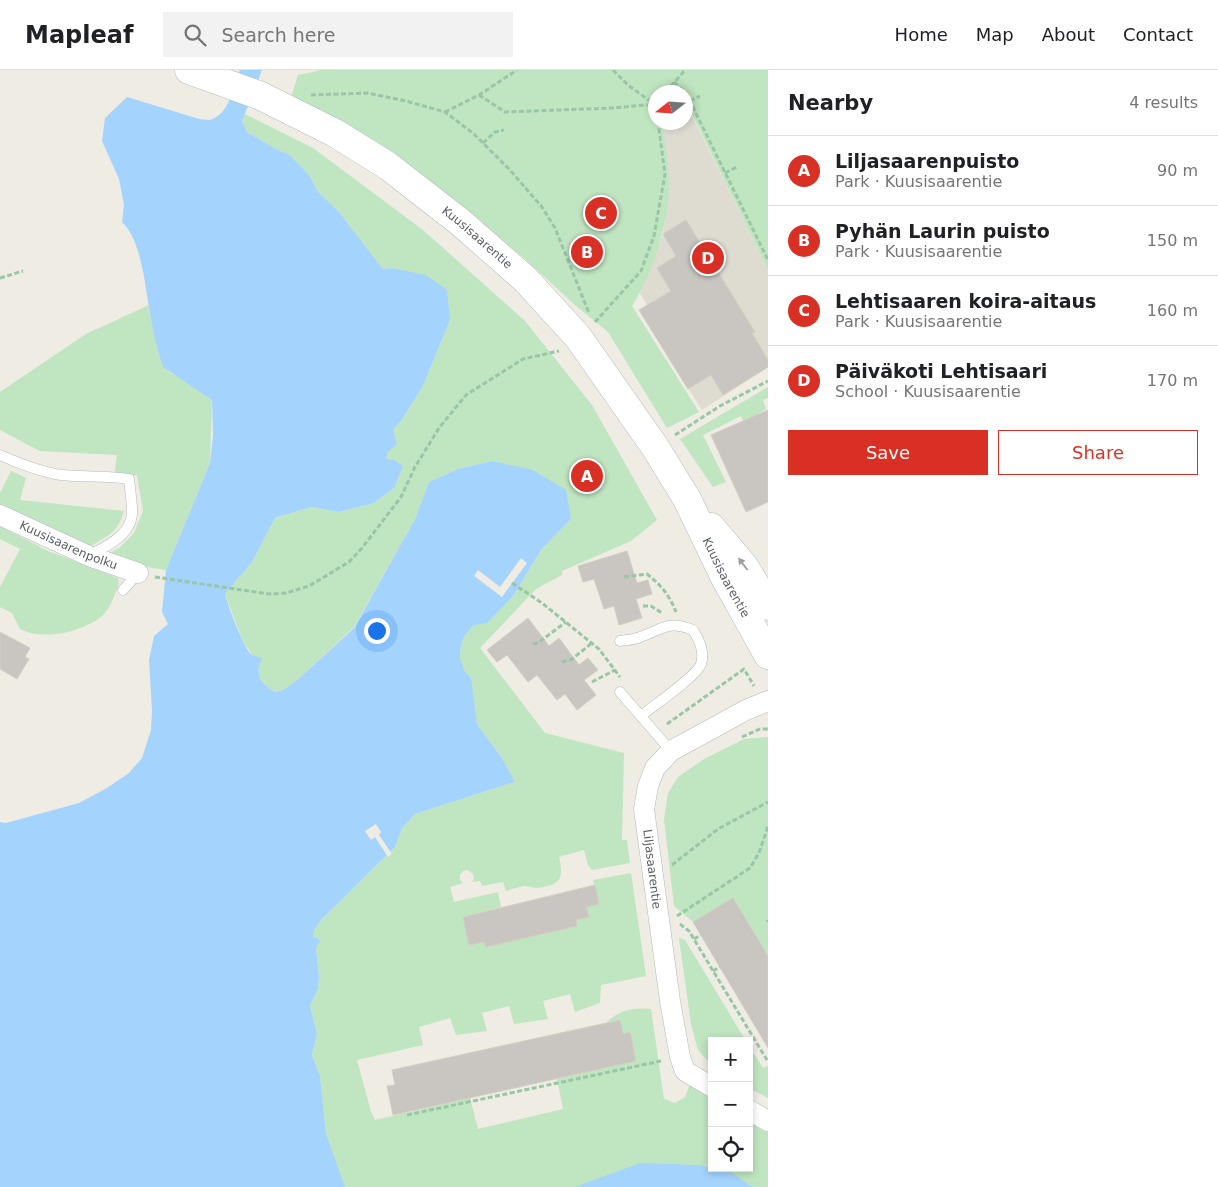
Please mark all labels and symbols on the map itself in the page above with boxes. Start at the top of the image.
north arrow [648,85,693,130]
pin: C [585,194,617,232]
street label: Kuusisaarentie [439,204,515,272]
pin: B [571,233,603,271]
pin: D [692,239,724,277]
pin: A [571,457,603,495]
street label: Kuusisaarenpolku [17,518,119,572]
street label: Kuusisaarentie [700,535,753,620]
one-way arrow [737,558,748,571]
your location [364,618,390,644]
street label: Liljasaarentie [640,828,664,910]

